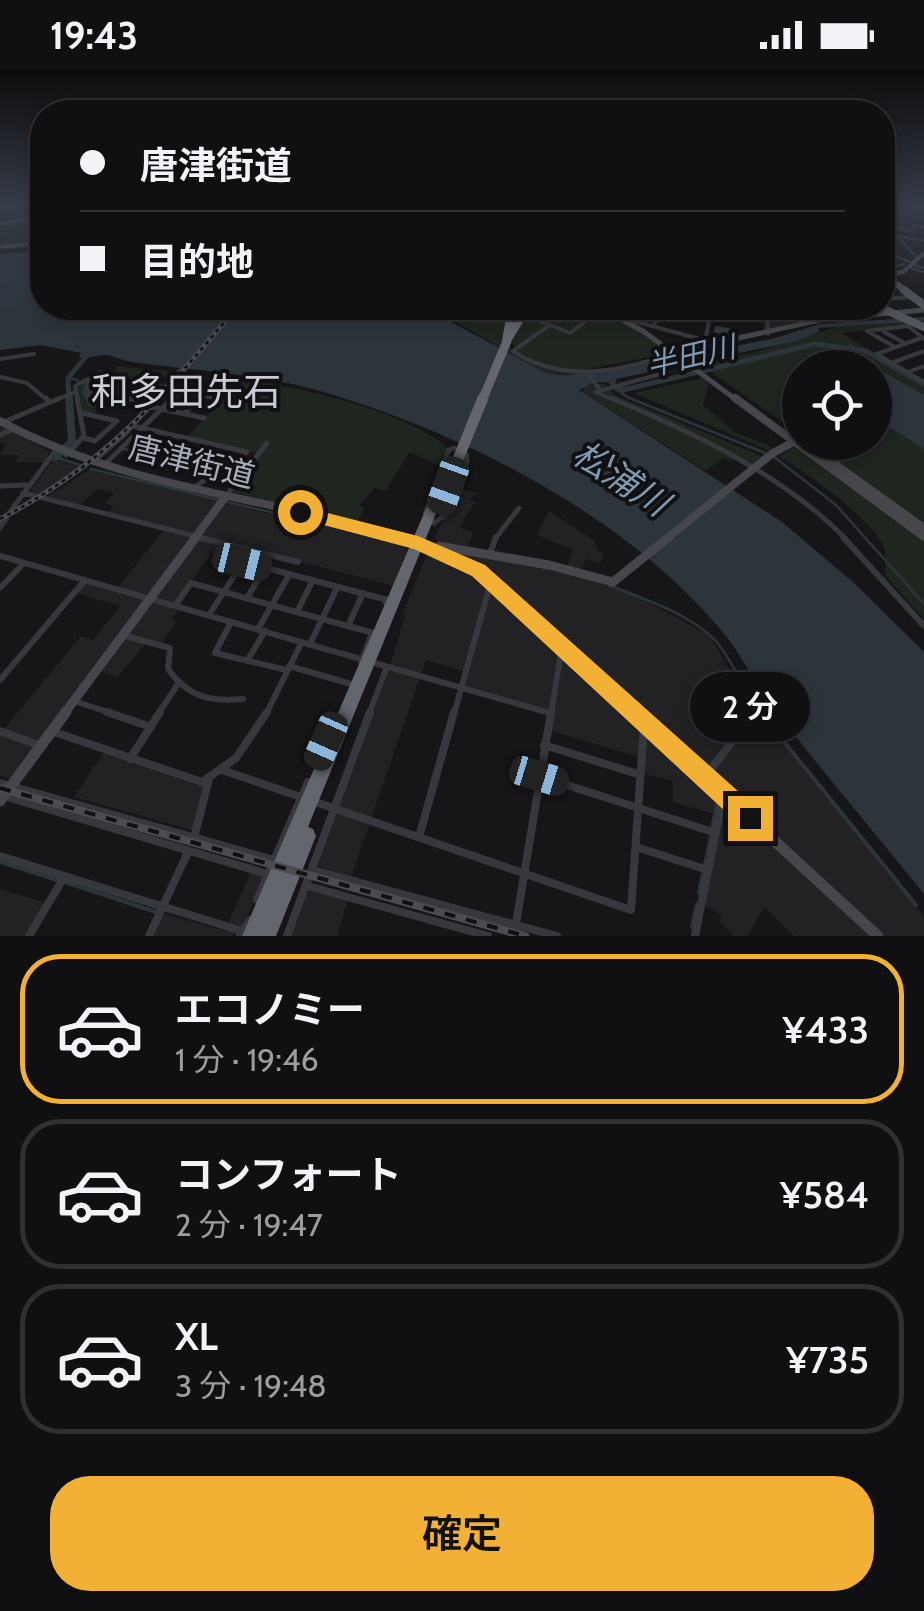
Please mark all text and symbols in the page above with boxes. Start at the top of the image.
text: 19:43 [50,12,138,59]
text: 唐津街道 [140,142,292,189]
text: 目的地 [140,238,254,285]
water label: 半田川 [643,327,742,384]
map controls [782,350,892,460]
button: locate [782,350,892,460]
district label: 和多田先石 [91,368,281,415]
street label: 唐津街道 [125,427,259,495]
water label: 松浦川 [565,431,680,527]
car [424,453,472,519]
route start [278,490,323,535]
car [209,540,275,584]
callout: 2 分 [690,673,810,743]
text: 2 分 [722,687,778,726]
car [300,707,352,775]
car [506,753,572,799]
route end [728,796,773,841]
icon: car [55,984,145,1074]
text: エコノミー [175,986,365,1033]
text: ¥433 [783,1006,869,1053]
text: 1 分 · 19:46 [175,1040,319,1079]
icon: car [55,1149,145,1239]
text: コンフォート [175,1151,402,1198]
text: ¥584 [780,1171,869,1218]
text: 2 分 · 19:47 [175,1205,323,1244]
text: XL [175,1313,218,1360]
icon: car [55,1314,145,1404]
text: ¥735 [786,1336,869,1383]
text: 3 分 · 19:48 [175,1366,327,1405]
button: 確定 [50,1476,874,1591]

